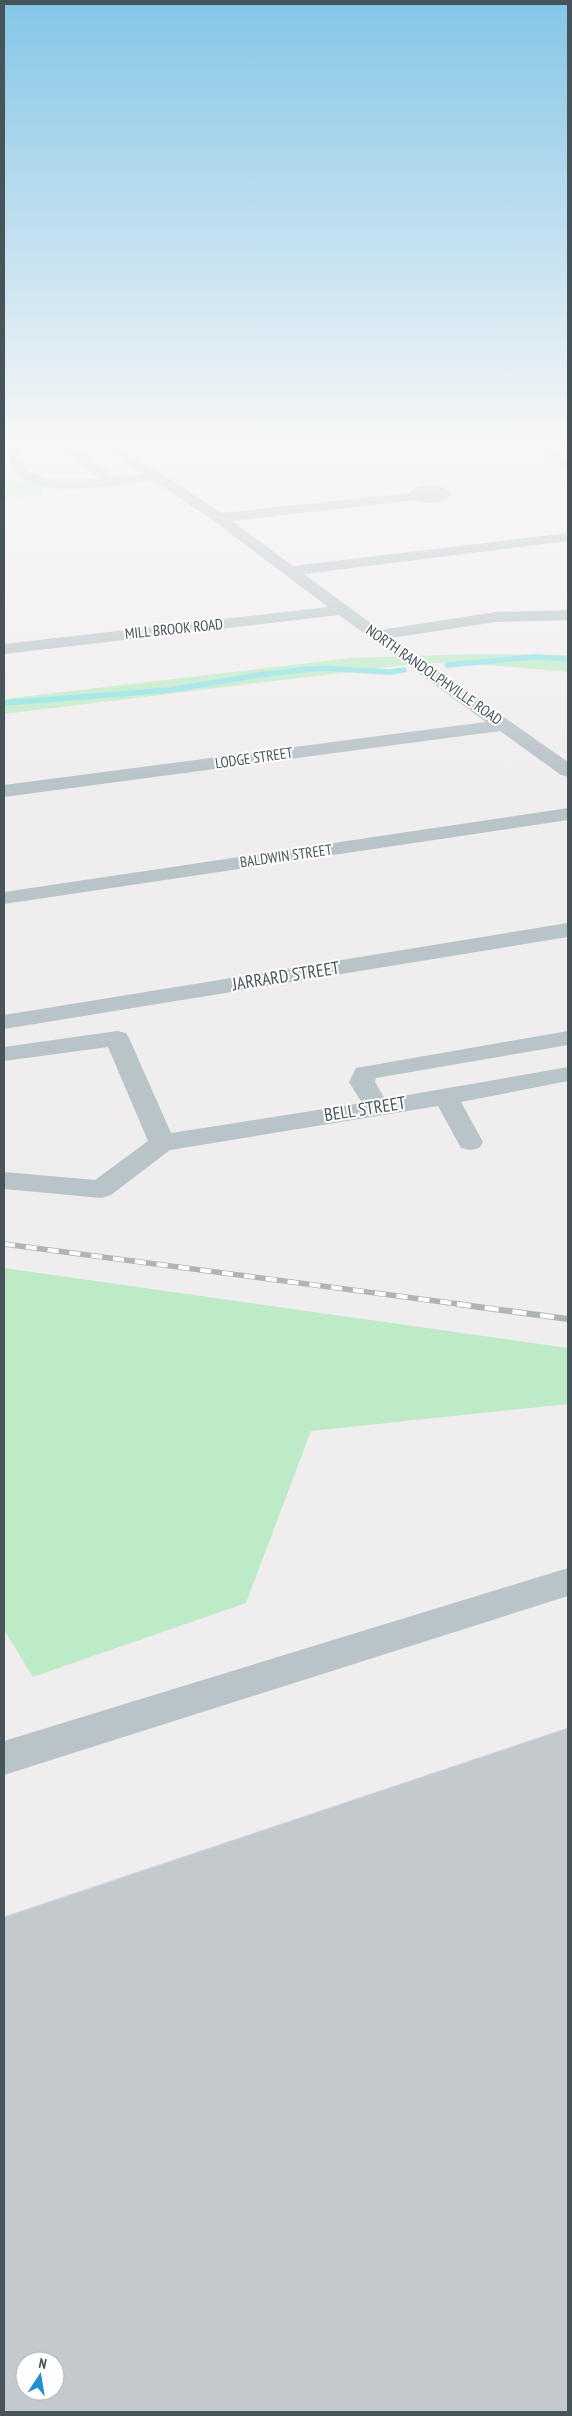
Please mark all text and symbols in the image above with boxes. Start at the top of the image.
street label: MILL BROOK ROAD [124,614,224,643]
street label: NORTH RANDOLPHVILLE ROAD [362,620,506,729]
street label: LODGE STREET [214,743,294,772]
street label: BALDWIN STREET [239,840,333,871]
street label: JARRARD STREET [230,956,341,995]
street label: BELL STREET [323,1091,407,1126]
north arrow [15,2351,65,2401]
text: N [37,2354,48,2373]

